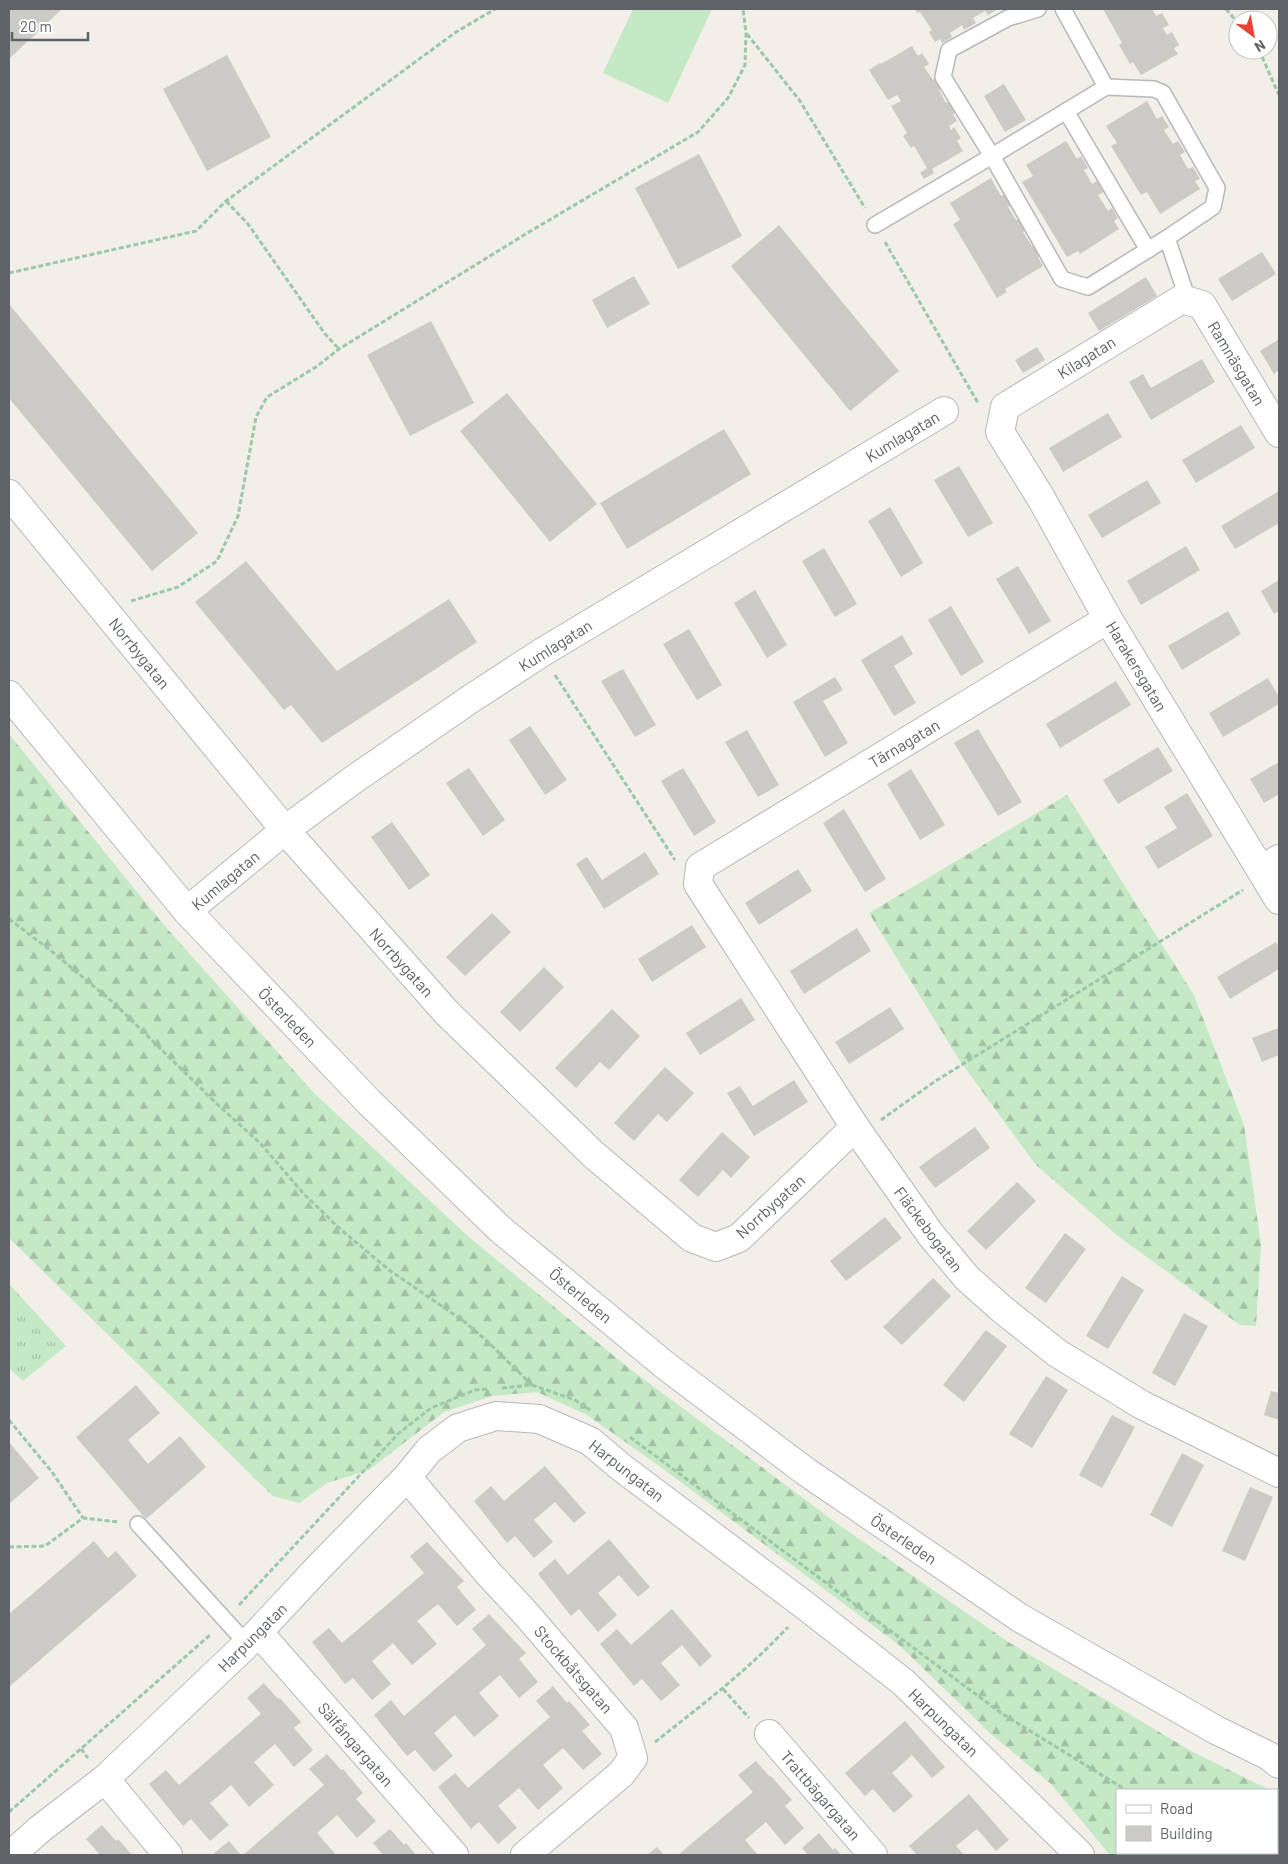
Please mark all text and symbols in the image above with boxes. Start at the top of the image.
scale bar [12,10,89,42]
north arrow [1228,10,1278,60]
text: 20 m [20,17,52,35]
text: N [1252,37,1269,56]
street label: Ramnäsgatan [1204,317,1270,409]
street label: Kilagatan [1053,332,1119,382]
street label: Kumlagatan [862,407,942,465]
street label: Norrbygatan [106,614,174,692]
street label: Kumlagatan [515,615,595,675]
street label: Harakersgatan [1103,618,1171,714]
street label: Tärnagatan [865,715,943,771]
street label: Kumlagatan [187,846,263,914]
street label: Norrbygatan [366,924,438,1000]
street label: Österleden [255,983,321,1051]
street label: Norrbygatan [732,1170,808,1242]
street label: Fläckebogatan [891,1183,967,1275]
street label: Österleden [546,1263,616,1327]
street label: Harpungatan [586,1435,668,1505]
street label: Österleden [867,1510,941,1568]
street label: Harpungatan [214,1599,290,1675]
street label: Stockbåtsgatan [531,1621,617,1717]
street label: Harpungatan [905,1684,983,1760]
street label: Sälfångargatan [314,1698,398,1790]
street label: Trattbägargatan [777,1746,865,1844]
legend [1116,1789,1278,1854]
text: Road [1160,1799,1193,1817]
text: Building [1160,1824,1213,1842]

